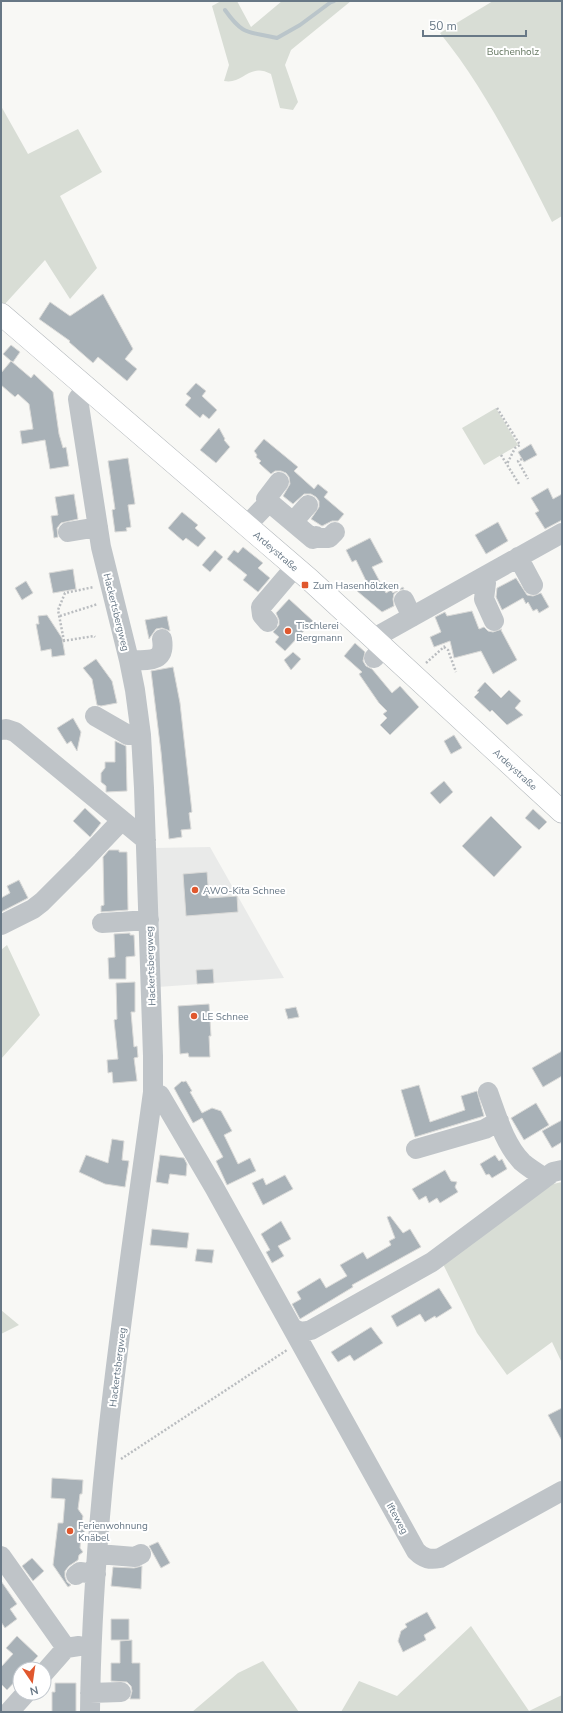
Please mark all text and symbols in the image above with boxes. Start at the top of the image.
scale bar [423,12,526,38]
text: 50 m [429,18,457,34]
park label: Buchenholz [487,45,540,59]
street label: Ardeystraße [250,528,301,575]
street label: Hackertsbergweg [100,572,133,653]
place label: Zum Hasenhölzken [313,579,399,593]
marker: Zum Hasenhölzken [300,580,310,590]
place label: Tischlerei Bergmann [296,619,343,645]
marker: Tischlerei Bergmann [283,626,293,636]
street label: Ardeystraße [490,746,540,794]
place label: AWO-Kita Schnee [203,884,285,898]
marker: AWO-Kita Schnee [190,885,200,895]
street label: Hackertsbergweg [143,926,159,1006]
place label: LE Schnee [202,1010,249,1024]
marker: LE Schnee [189,1011,199,1021]
street label: Hackertsbergweg [106,1326,130,1408]
street label: Ifteweg [383,1500,412,1537]
place label: Ferienwohnung Knäbel [78,1519,148,1545]
marker: Ferienwohnung Knäbel [65,1526,75,1536]
north arrow [12,1661,52,1701]
text: N [28,1682,40,1698]

